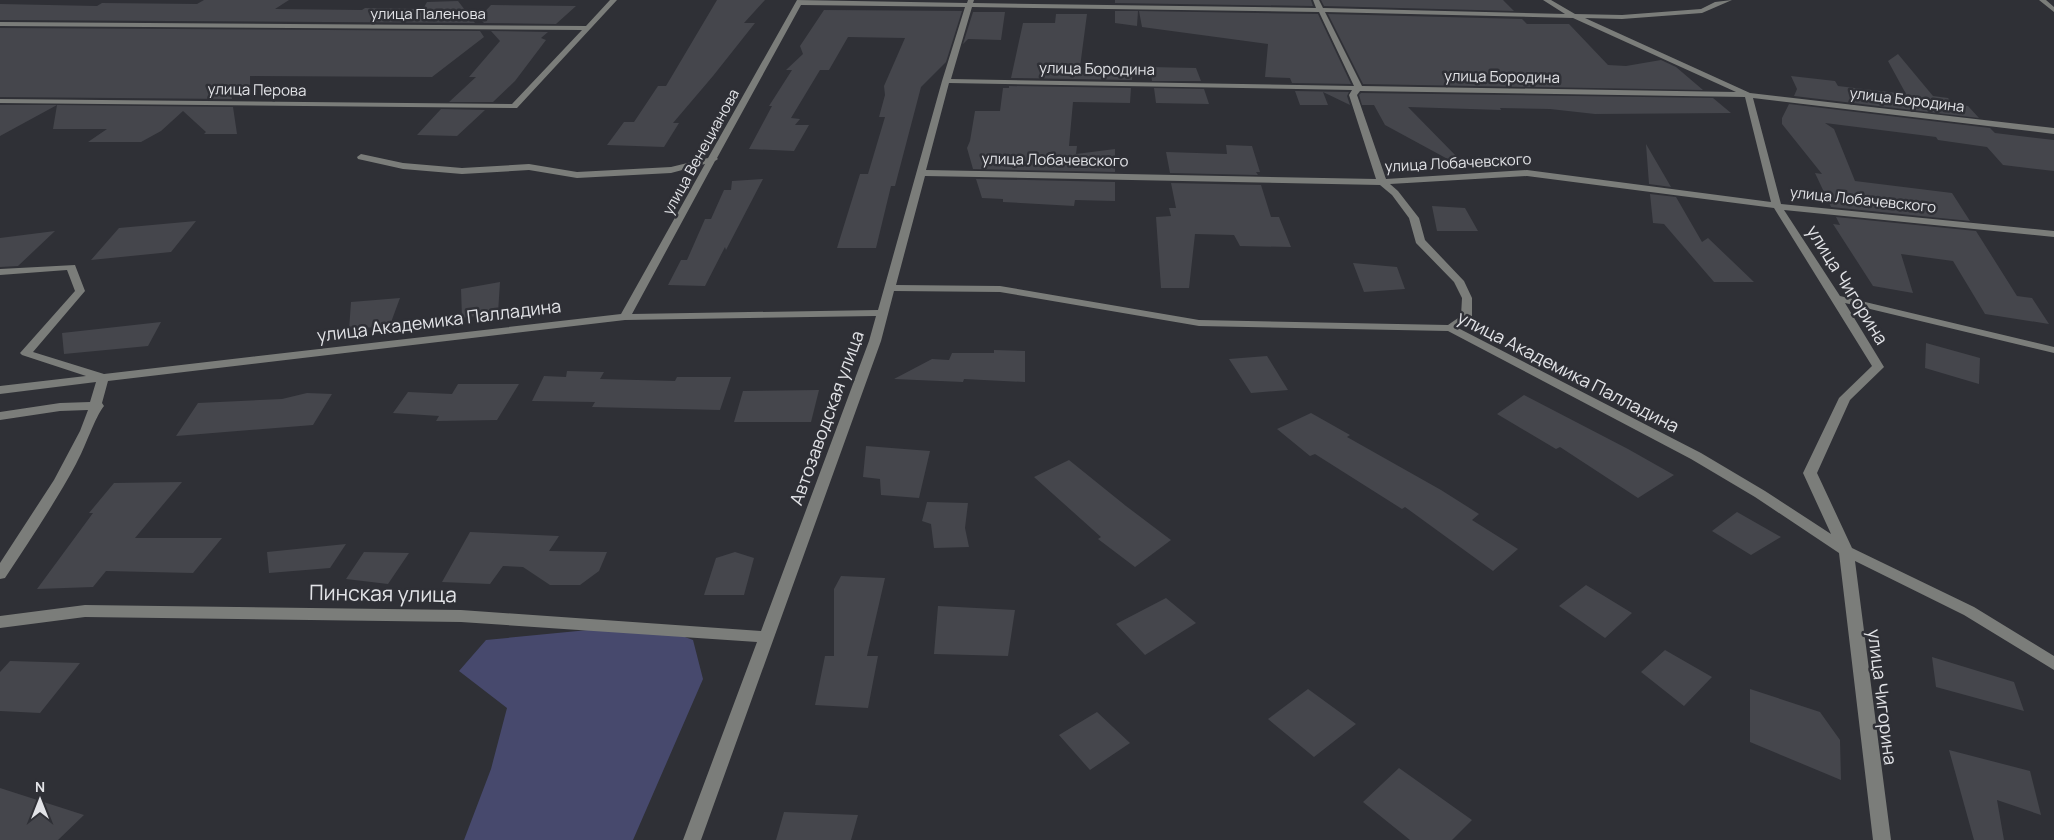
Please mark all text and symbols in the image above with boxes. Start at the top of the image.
street label: улица Паленова [370,3,486,24]
street label: улица Бородина [1039,57,1155,80]
street label: улица Бородина [1444,65,1560,88]
street label: улица Перова [208,78,307,101]
street label: улица Бородина [1848,82,1966,117]
street label: улица Венецианова [657,85,744,219]
street label: улица Лобачевского [981,148,1129,171]
street label: улица Лобачевского [1384,148,1532,177]
street label: улица Лобачевского [1789,181,1937,218]
street label: улица Чигорина [1801,220,1894,349]
street label: улица Академика Палладина [315,293,562,347]
street label: улица Академика Палладина [1453,305,1683,438]
street label: Автозаводская улица [783,327,869,508]
street label: Пинская улица [309,578,457,608]
street label: улица Чигорина [1863,628,1903,766]
north arrow [15,775,65,825]
text: N [35,777,45,796]

